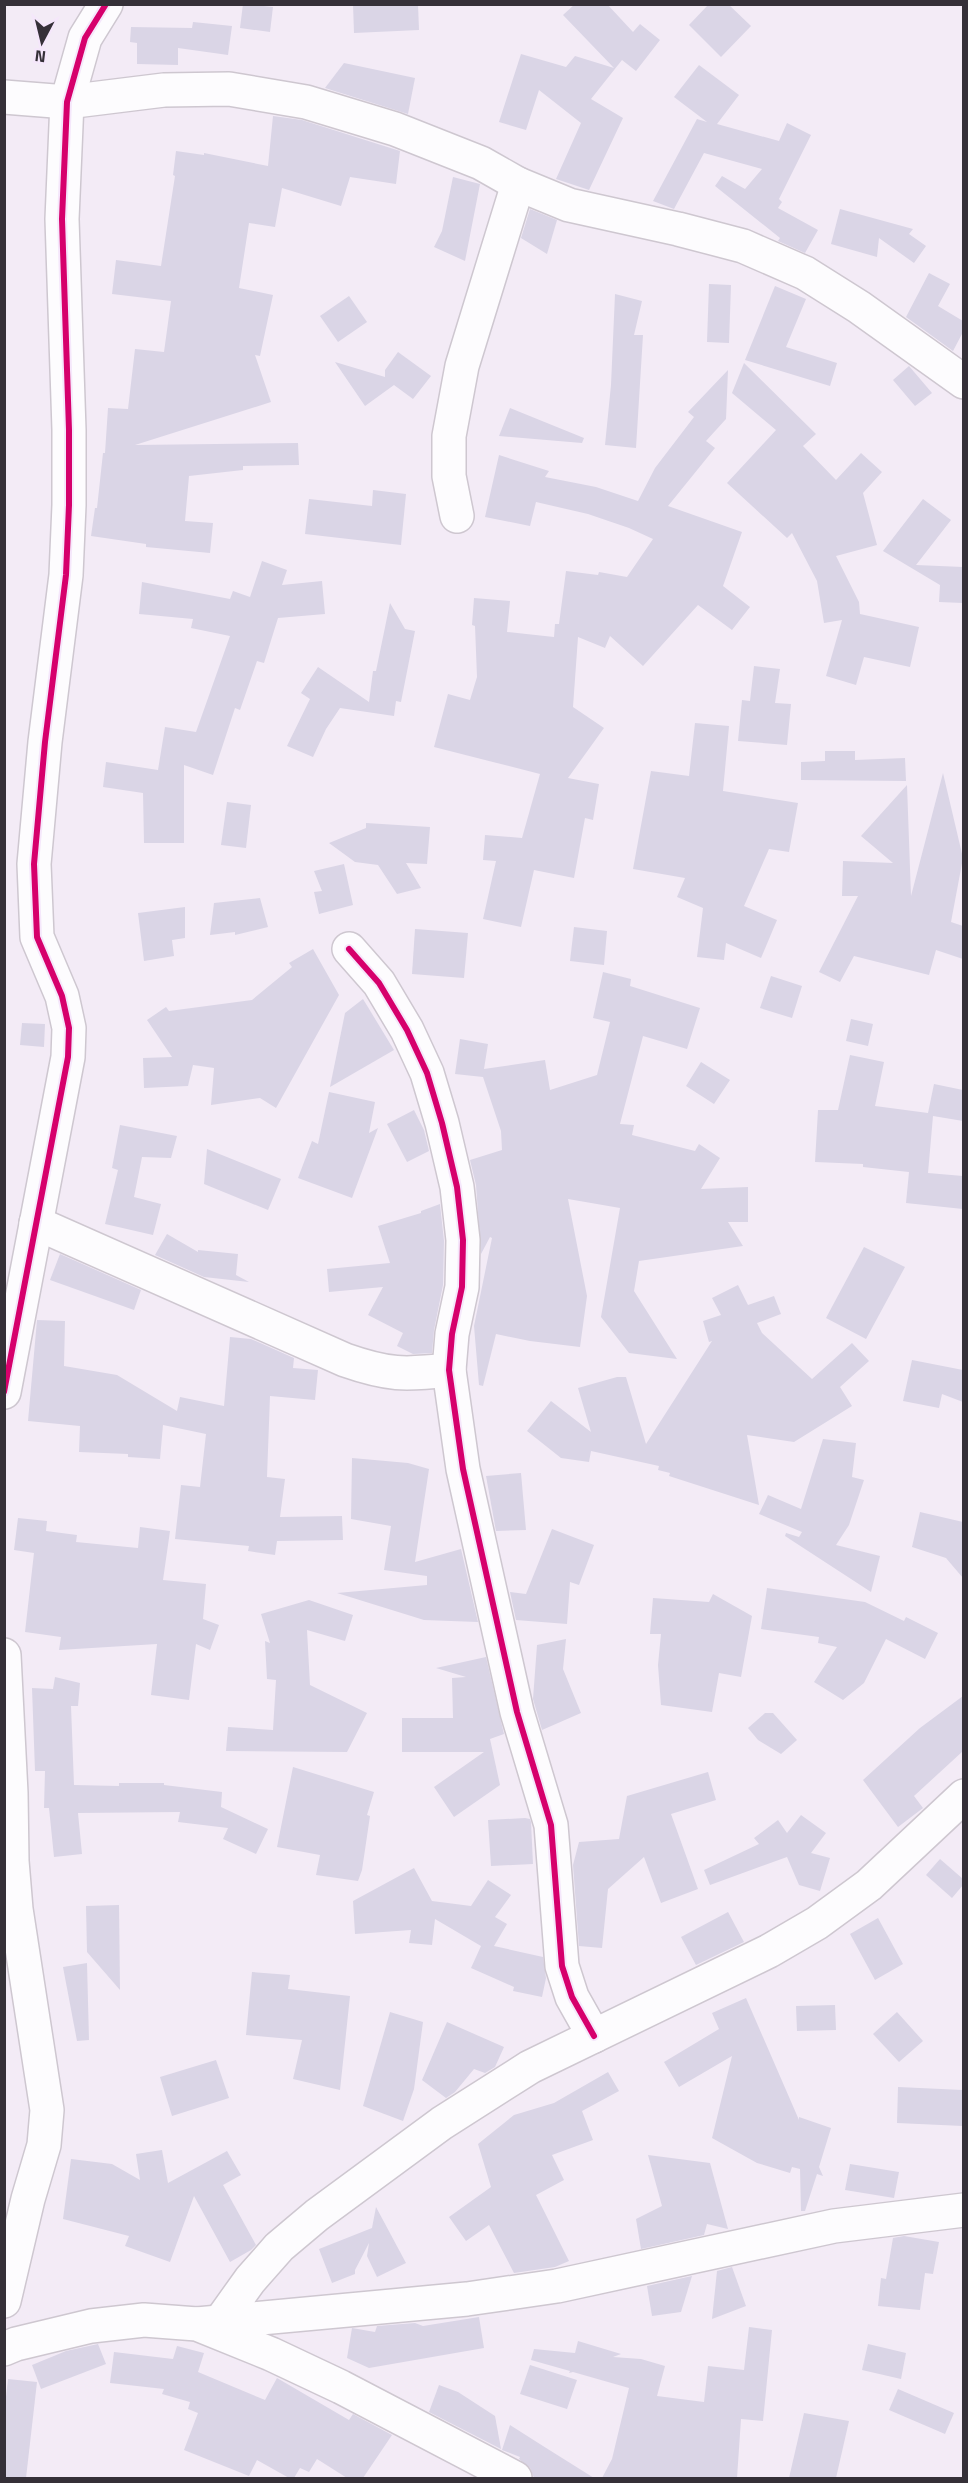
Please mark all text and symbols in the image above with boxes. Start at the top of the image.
north arrow [12,12,72,72]
text: N [33,44,47,69]

